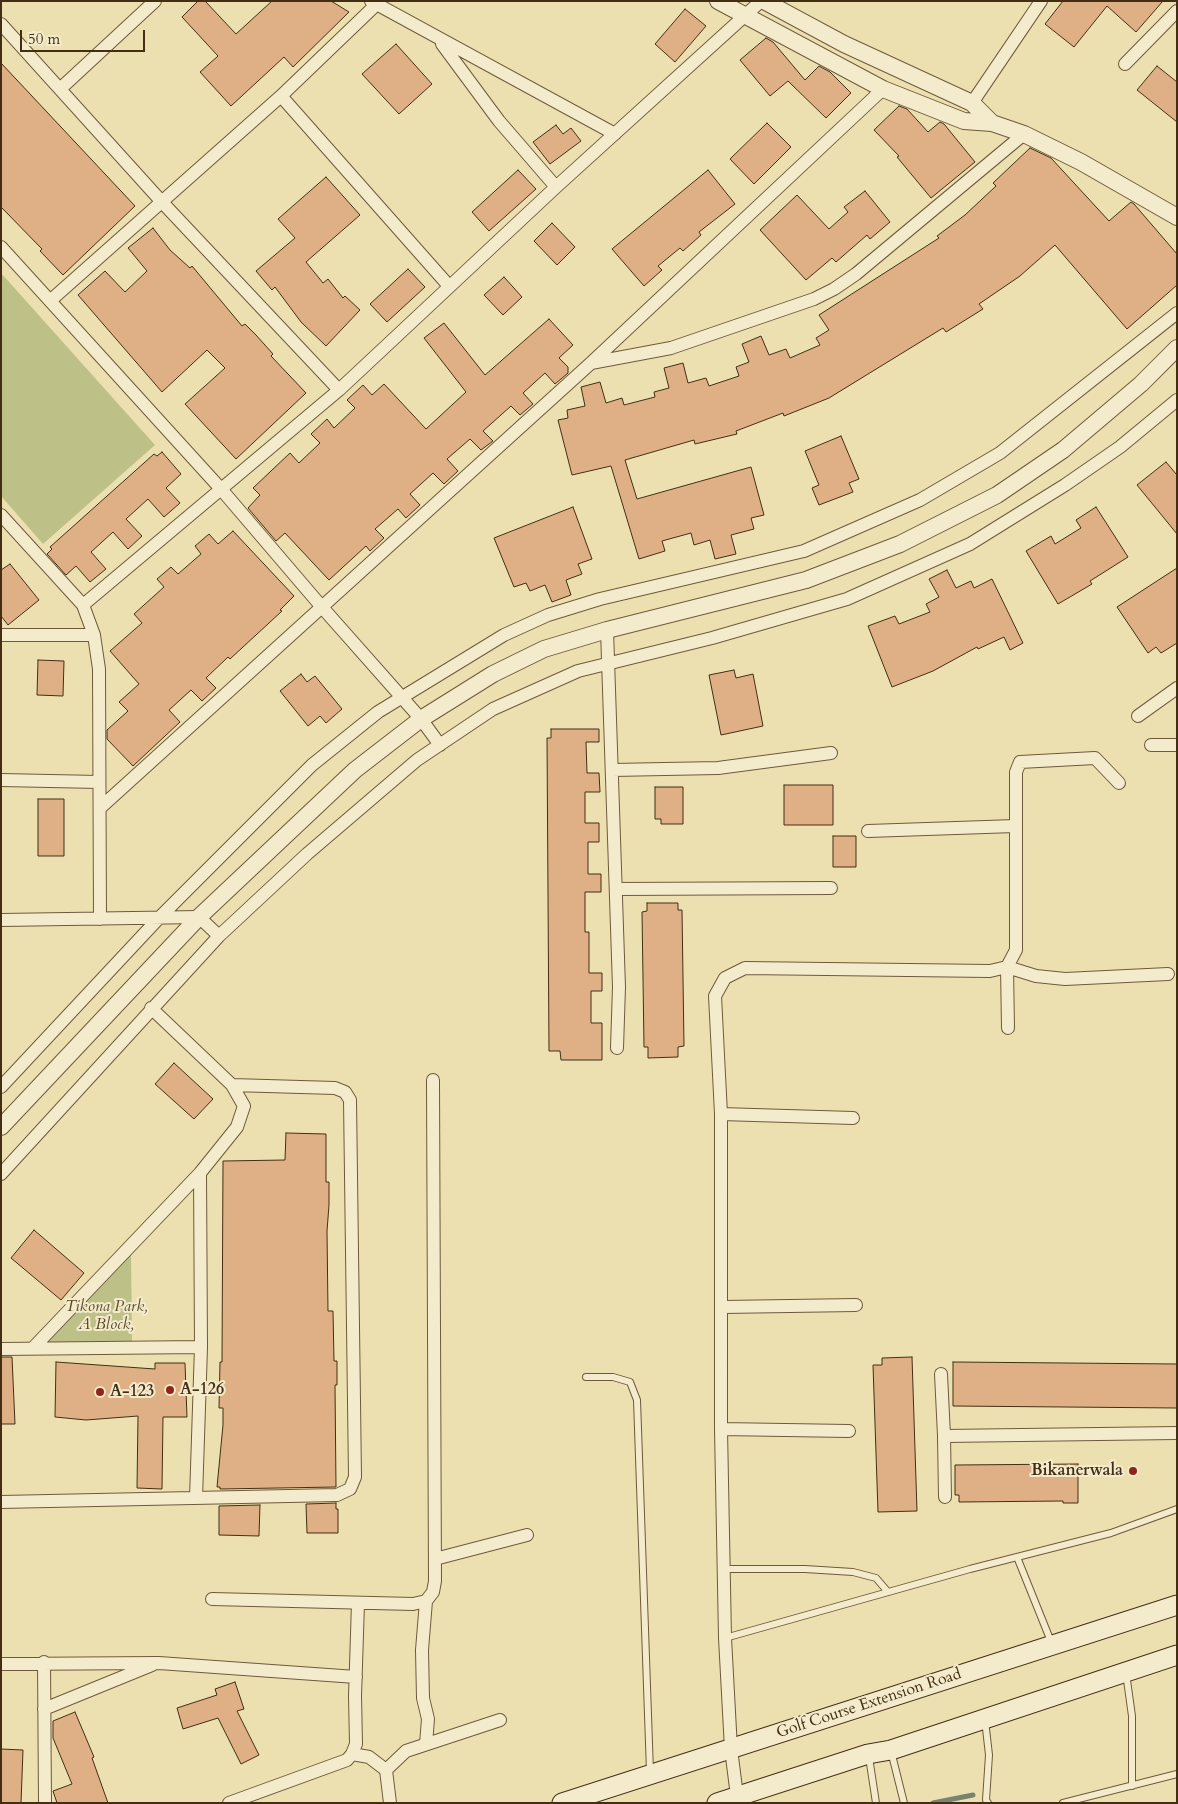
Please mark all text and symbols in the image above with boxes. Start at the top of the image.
scale bar [22,20,148,52]
text: 50 m [28,29,60,49]
park label: Tikona Park, A Block, [65,1297,147,1335]
place label: A-126 [180,1380,224,1400]
place label: A-123 [110,1382,154,1402]
marker: A-126 [164,1384,176,1396]
marker: A-123 [94,1386,106,1398]
place label: Bikanerwala [1031,1461,1123,1481]
marker: Bikanerwala [1127,1465,1139,1477]
street label: Golf Course Extension Road [774,1665,964,1743]

